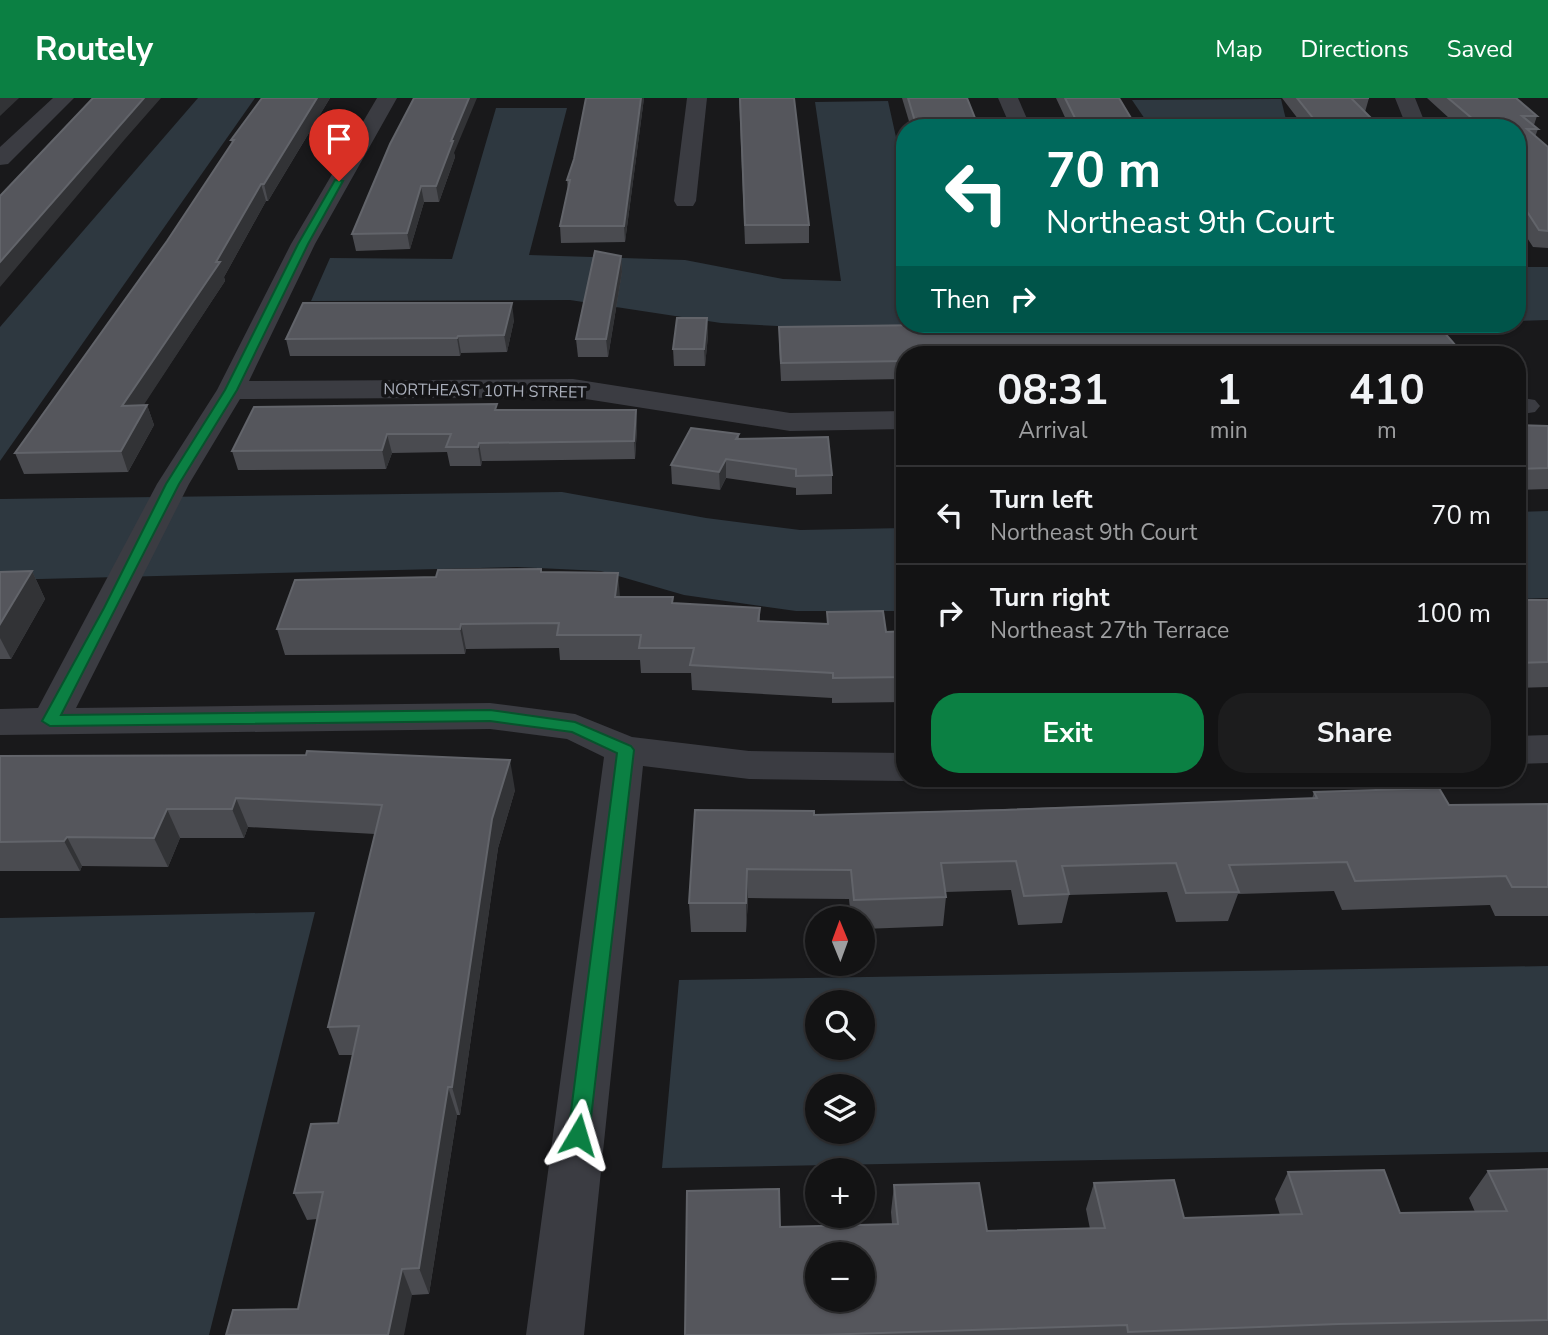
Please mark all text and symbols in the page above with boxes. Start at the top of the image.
text: Routely [35,27,153,72]
text: Map [1215,33,1262,65]
text: Directions [1300,33,1409,65]
text: Saved [1447,33,1513,65]
pin [309,109,369,181]
icon: arrive [320,120,358,158]
text: 70 m [1046,137,1161,204]
icon: left [931,147,1022,238]
text: Northeast 9th Court [1046,201,1334,244]
icon: right [1004,280,1042,318]
text: Then [931,282,990,317]
text: 08:31 [997,362,1108,419]
text: 1 [1216,362,1241,419]
text: 410 [1349,362,1425,419]
street label: NORTHEAST 10TH STREET [383,378,587,404]
text: Arrival [1018,415,1087,446]
text: min [1210,415,1248,446]
text: m [1377,415,1397,446]
text: Turn left [990,482,1093,517]
icon: left [931,496,969,534]
text: 70 m [1431,498,1491,533]
text: Northeast 9th Court [990,517,1197,548]
text: Turn right [990,580,1109,615]
icon: right [931,594,969,632]
text: 100 m [1415,596,1491,631]
text: Northeast 27th Terrace [990,615,1229,646]
button: Exit [931,693,1204,773]
button: Share [1218,693,1491,773]
north arrow [805,906,875,976]
map controls [805,906,875,1312]
button: search [805,990,875,1060]
button: layers [805,1074,875,1144]
position arrow [541,1098,615,1172]
button: + [805,1158,875,1228]
button: − [805,1242,875,1312]

